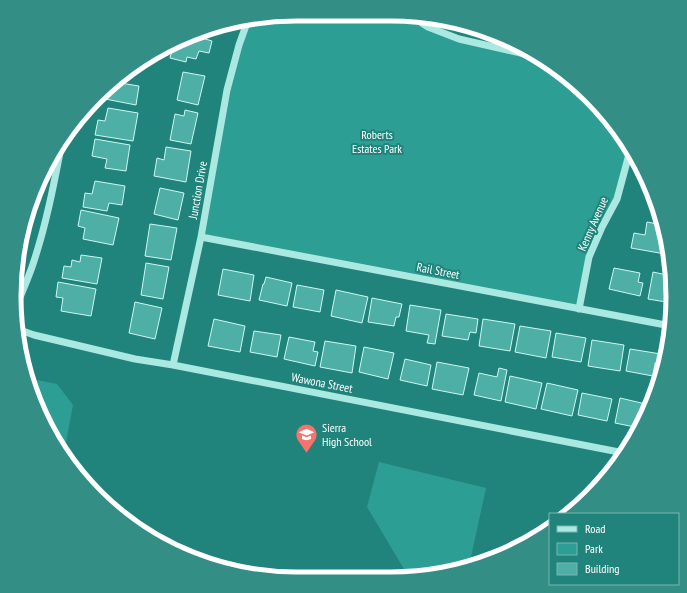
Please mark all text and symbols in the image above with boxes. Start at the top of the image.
park label: Roberts Estates Park [352,127,402,156]
street label: Junction Drive [185,160,210,221]
street label: Kenny Avenue [574,194,611,253]
street label: Rail Street [415,259,461,282]
street label: Wawona Street [290,369,355,396]
place label: Sierra High School [322,420,372,449]
school or university icon: Sierra High School [293,422,319,455]
legend [549,513,679,585]
text: Road [585,521,605,536]
text: Park [585,541,603,556]
text: Building [585,561,620,576]

